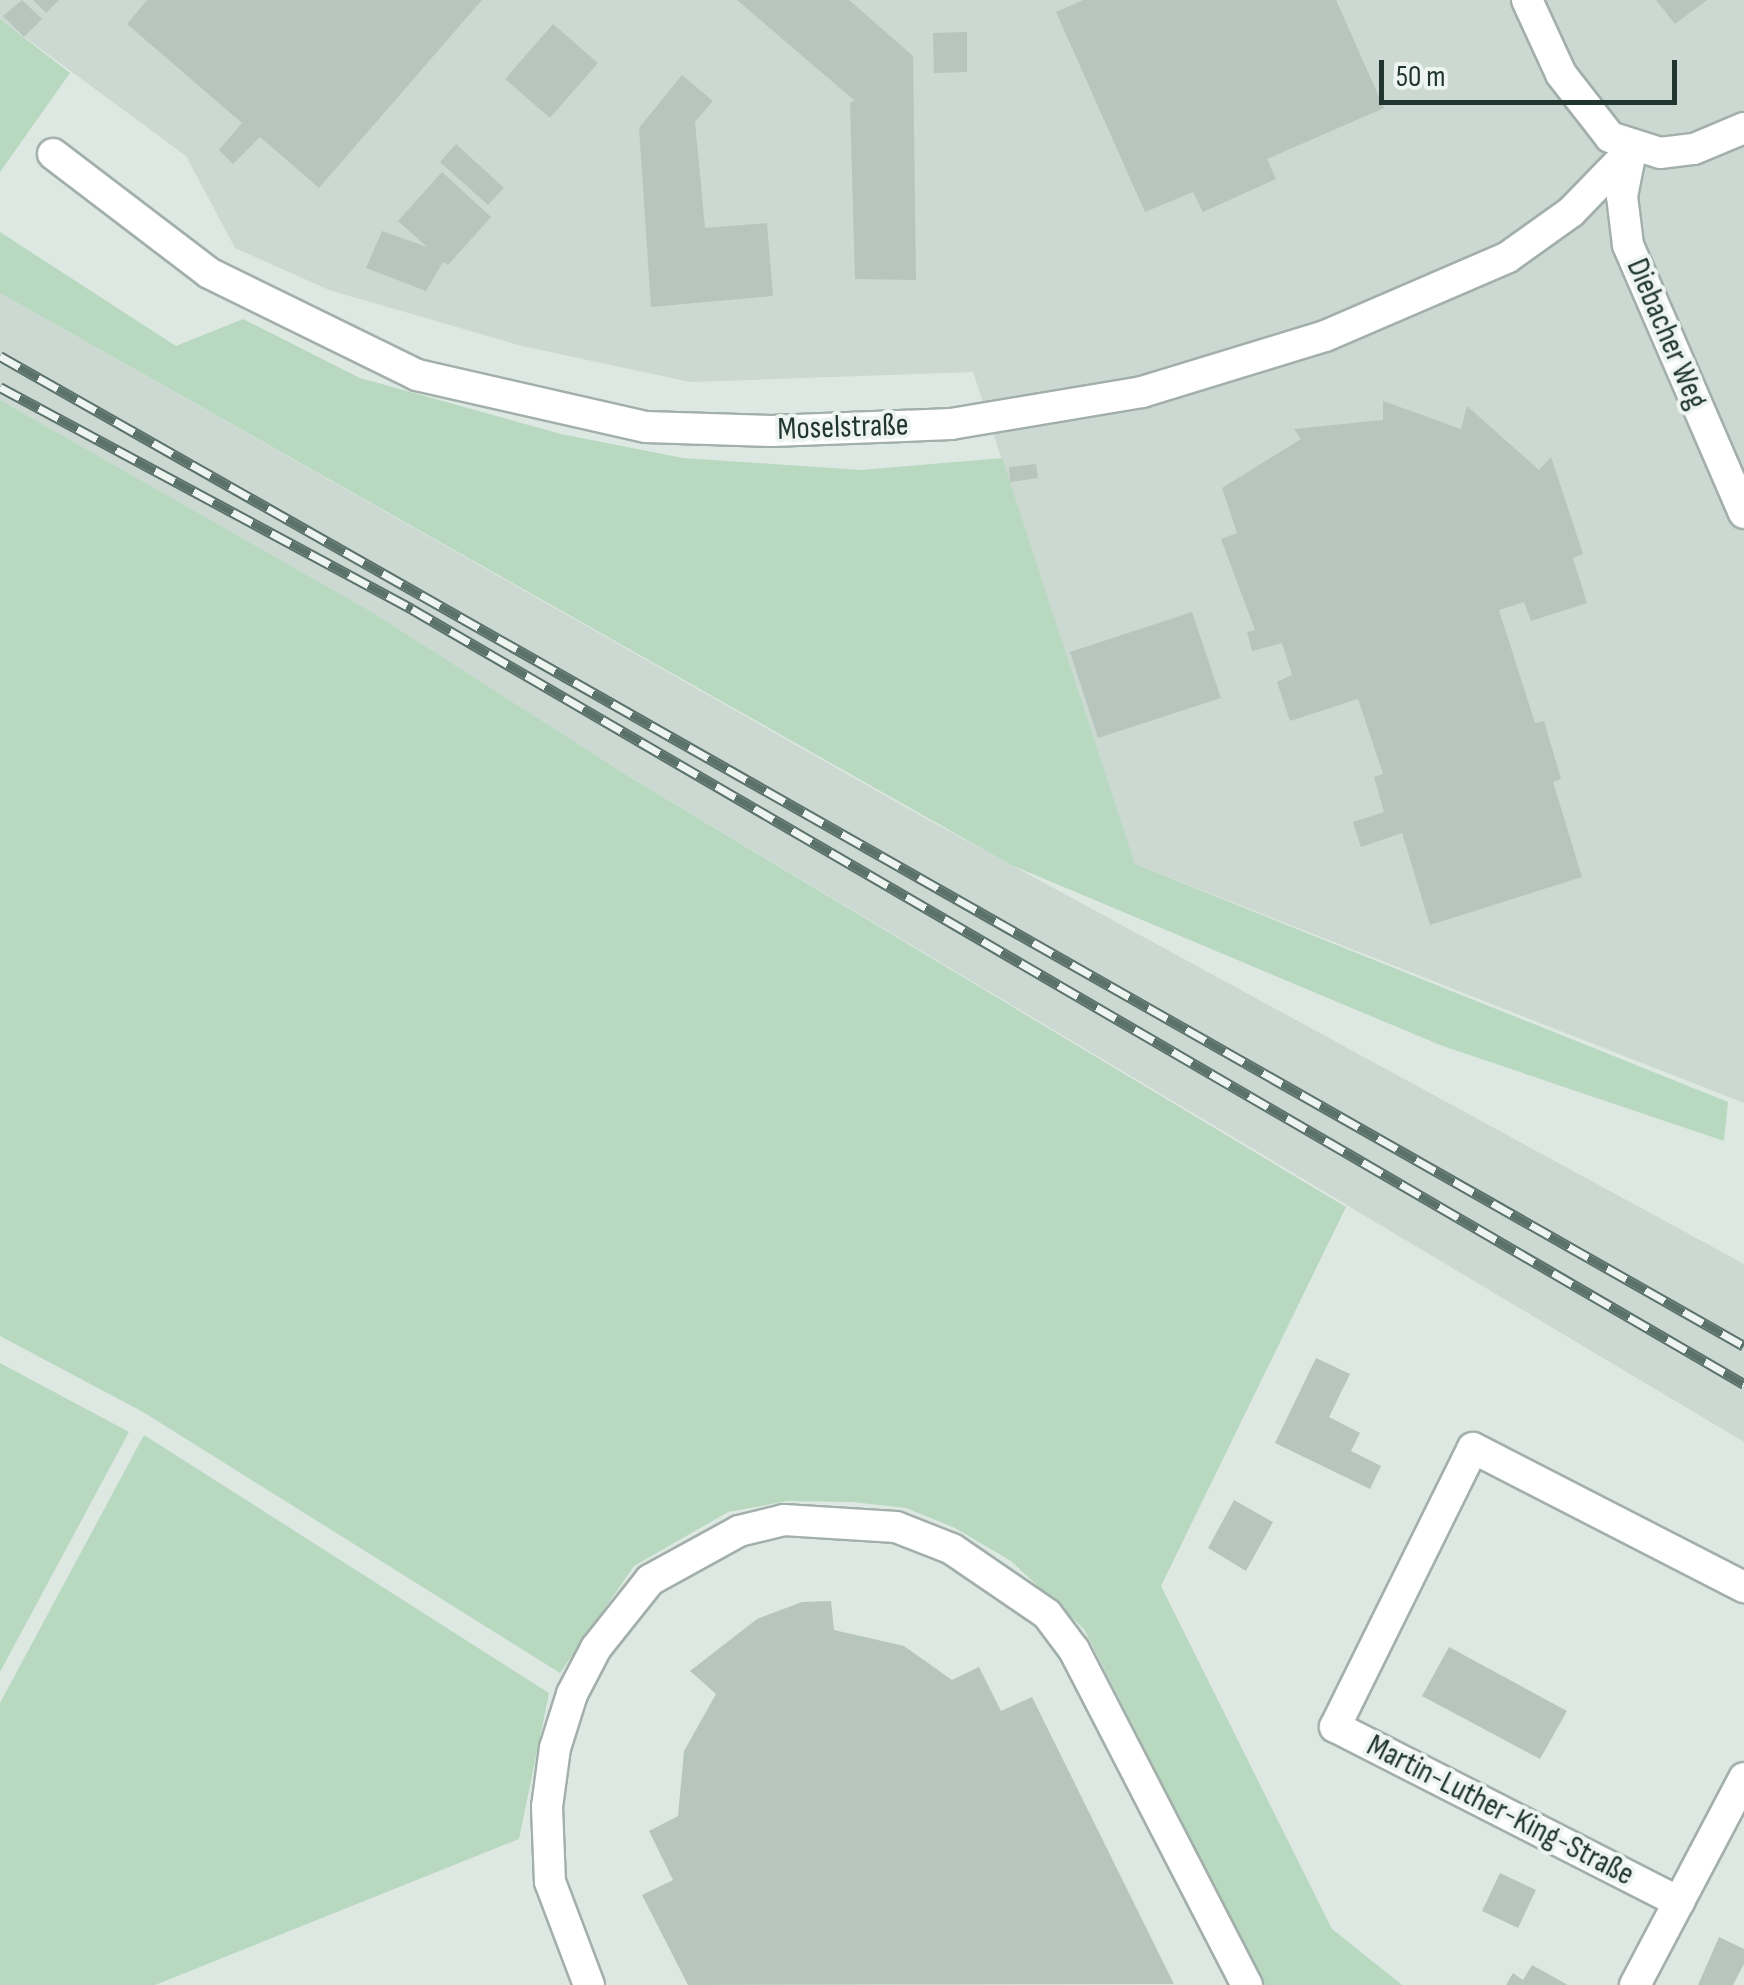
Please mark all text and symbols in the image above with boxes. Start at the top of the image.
scale bar [1384,40,1682,102]
text: 50 m [1396,59,1445,95]
street label: Diebacher Weg [1617,253,1715,415]
street label: Moselstraße [777,407,909,449]
street label: Martin-Luther-King-Straße [1360,1727,1640,1895]

